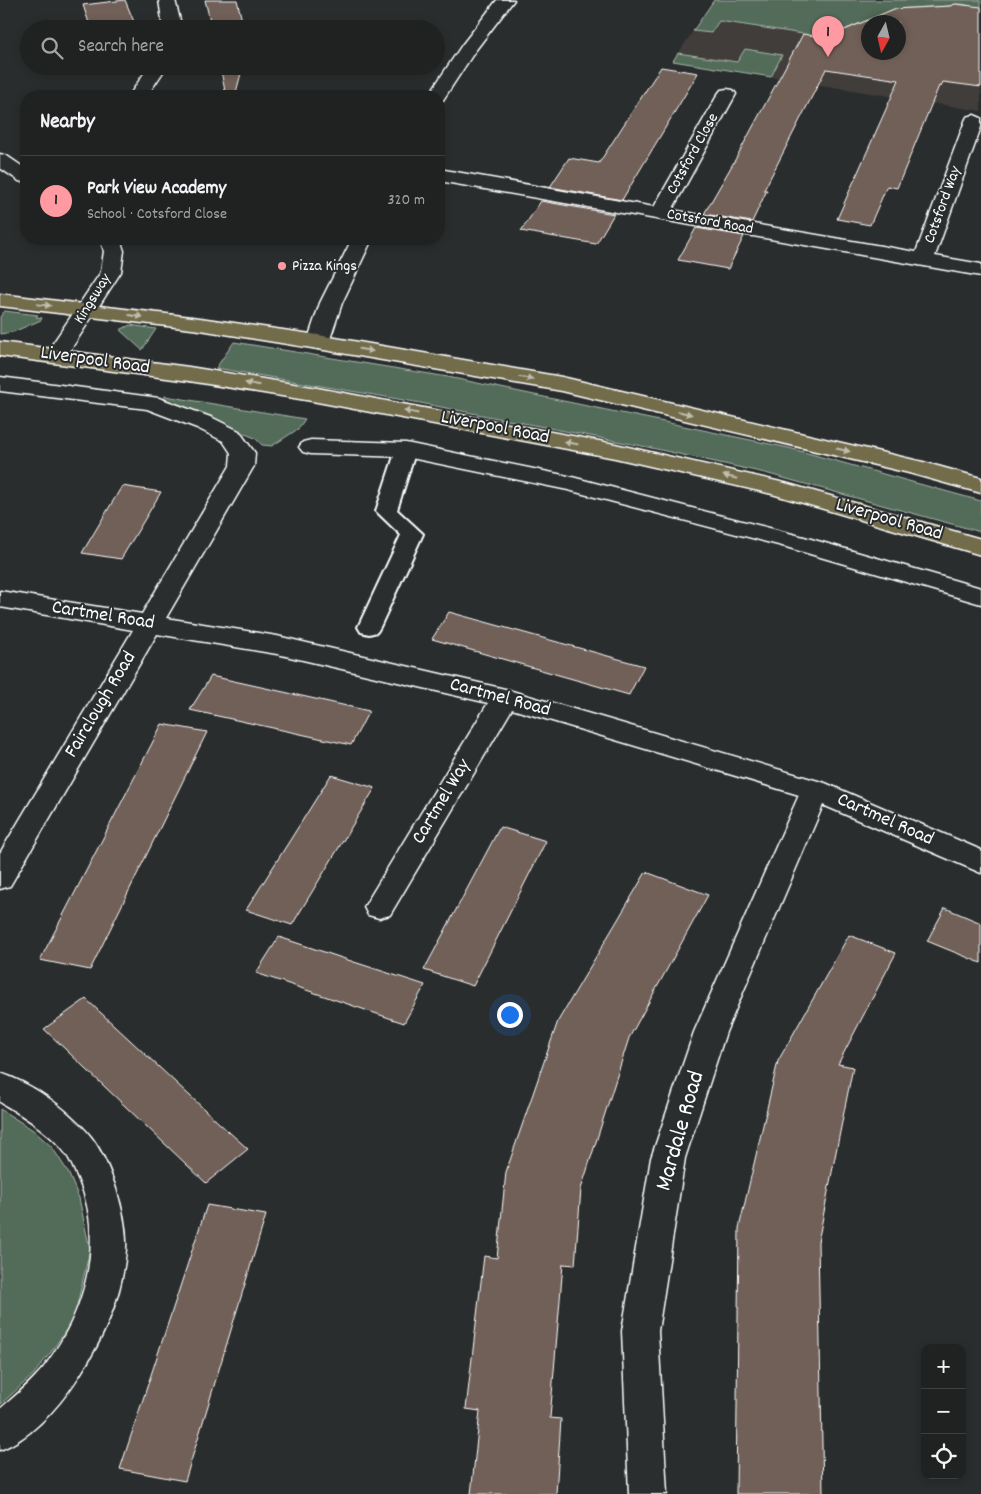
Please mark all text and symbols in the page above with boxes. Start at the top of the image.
north arrow [861,15,906,60]
pin: 1 [812,16,844,57]
search box [20,20,445,75]
icon: search [38,34,66,62]
text: Search here [78,34,164,61]
text: Nearby [40,108,95,138]
street label: Cotsford Close [661,109,725,199]
street label: Cotsford Way [918,163,968,247]
text: Park View Academy [87,176,226,203]
text: 1 [54,189,58,212]
text: 320 m [388,189,425,212]
text: School · Cotsford Close [87,203,227,226]
street label: Cotsford Road [665,203,755,241]
place label: Pizza Kings [292,255,357,278]
marker: Pizza Kings [276,260,288,272]
street label: Kingsway [68,269,118,329]
one-way arrow [36,301,52,309]
one-way arrow [129,312,145,320]
street label: Liverpool Road [39,339,151,383]
one-way arrow [359,347,375,355]
one-way arrow [519,375,535,383]
one-way arrow [243,380,259,388]
street label: Liverpool Road [438,404,552,452]
one-way arrow [403,408,419,416]
one-way arrow [678,409,693,417]
one-way arrow [563,438,579,446]
one-way arrow [836,446,851,454]
one-way arrow [722,473,737,481]
street label: Liverpool Road [832,491,946,549]
street label: Cartmel Road [50,594,156,638]
street label: Fairclough Road [58,647,144,763]
street label: Cartmel Road [446,671,554,725]
street label: Cartmel Way [406,753,479,850]
street label: Cartmel Road [832,786,938,854]
your location [497,1002,523,1028]
street label: Mardale Road [648,1067,714,1195]
map controls [921,1344,966,1479]
button: + [921,1344,966,1389]
button: − [921,1389,966,1434]
button: locate [921,1434,966,1479]

